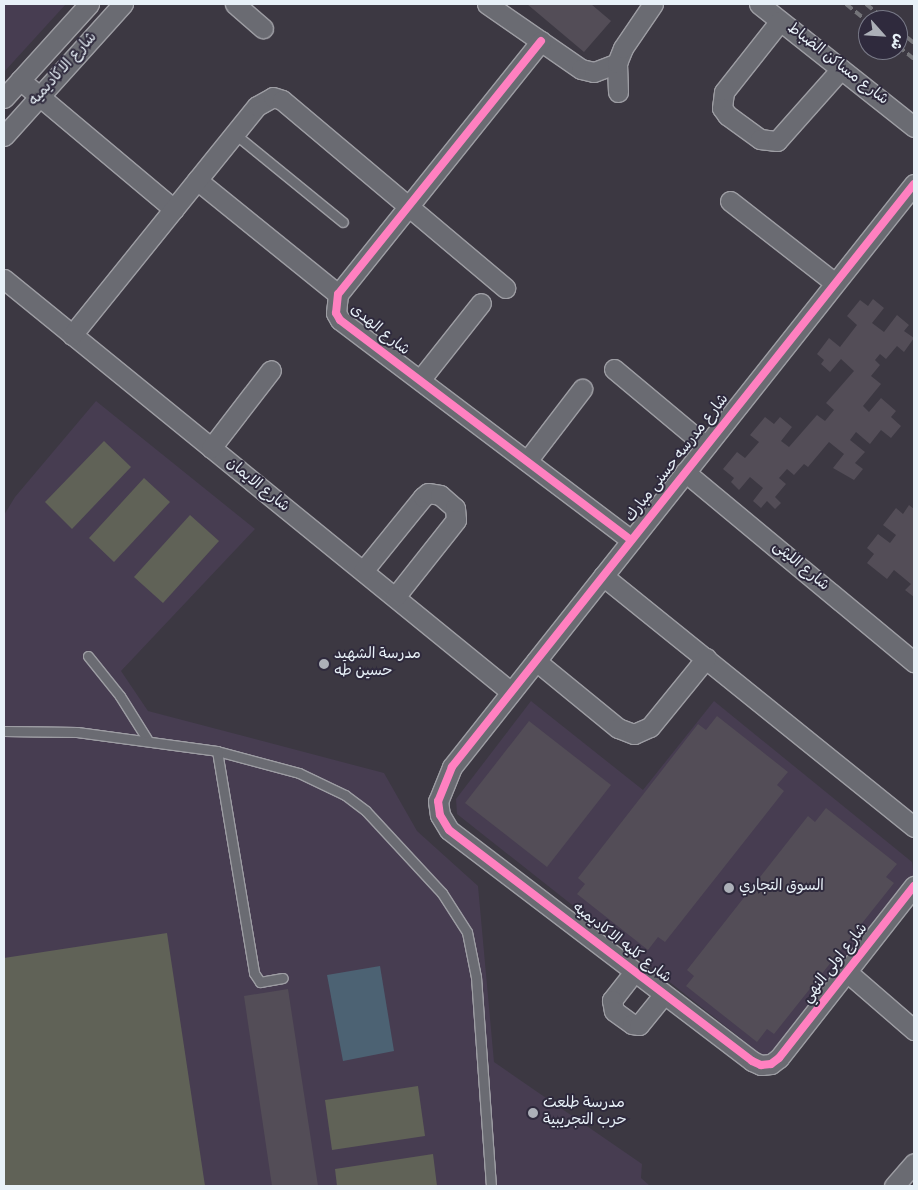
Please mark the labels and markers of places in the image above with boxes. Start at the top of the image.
place label: مدرسة الشهيد حسين طه [334,646,421,681]
marker: مدرسة الشهيد حسين طه [318,658,330,670]
place label: السوق التجاري [739,879,824,897]
marker: السوق التجاري [723,882,735,894]
place label: مدرسة طلعت حرب التجريبية [543,1095,627,1130]
marker: مدرسة طلعت حرب التجريبية [527,1107,539,1119]

